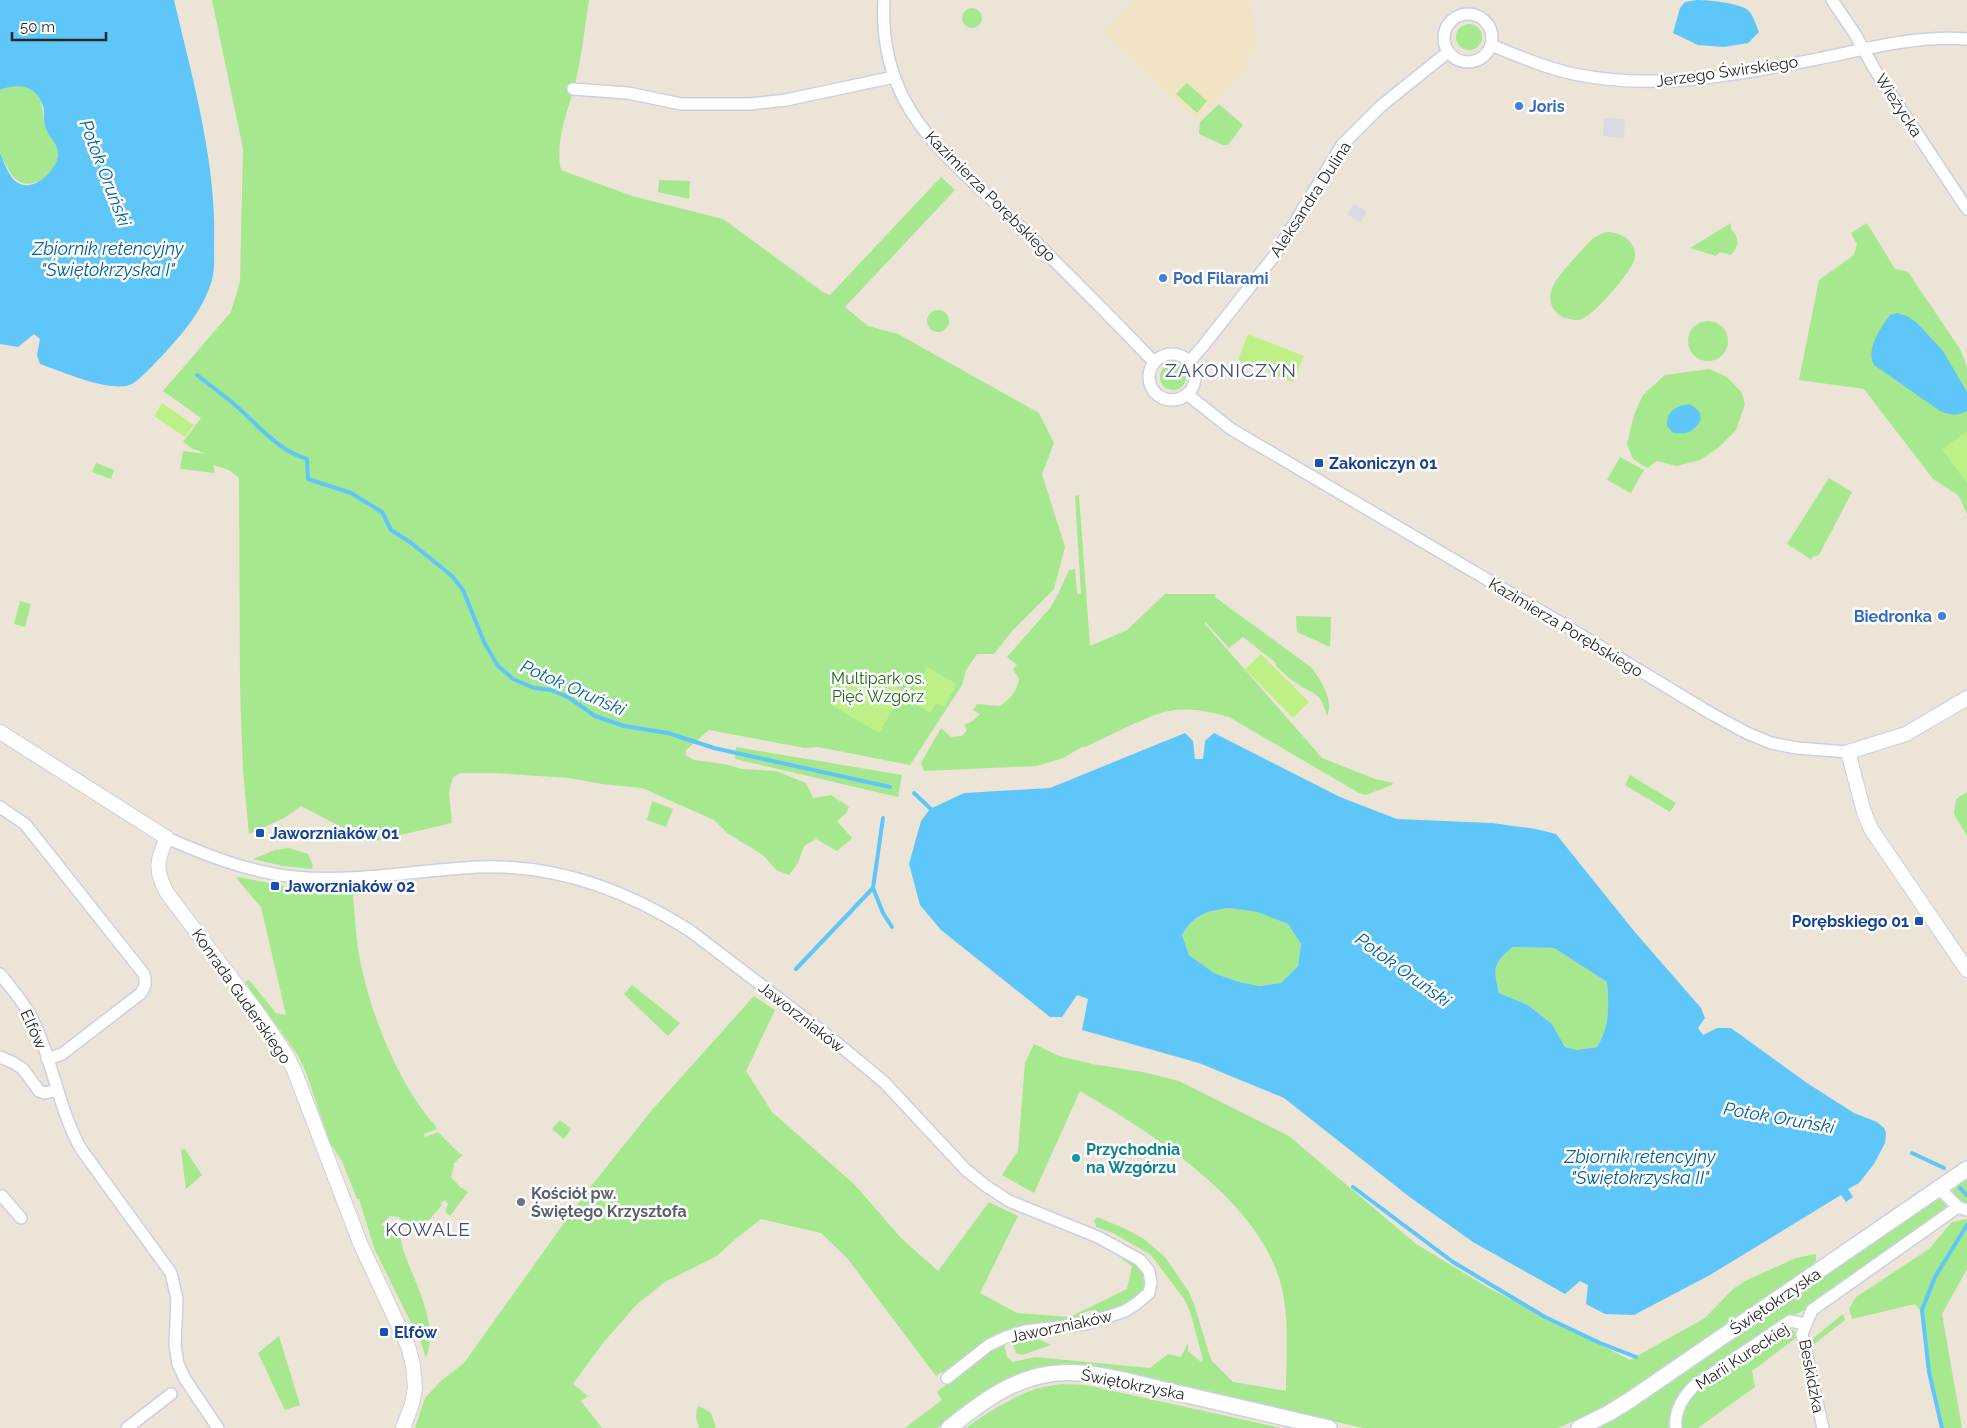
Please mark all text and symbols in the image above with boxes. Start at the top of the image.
scale bar [12,10,106,42]
text: 50 m [20,18,55,36]
street label: Jerzego Świrskiego [1655,51,1799,91]
street label: Wieżycka [1871,70,1926,141]
place label: Joris [1529,97,1565,116]
marker: Joris [1513,100,1525,112]
water label: Potok Oruński [76,117,136,230]
street label: Kazimierza Porębskiego [921,127,1060,266]
street label: Aleksandra Dulina [1266,138,1355,261]
water label: Zbiornik retencyjny "Świętokrzyska I" [31,238,185,280]
place label: Pod Filarami [1173,269,1268,288]
marker: Pod Filarami [1157,272,1169,284]
district label: ZAKONICZYN [1165,359,1297,381]
place label: Zakoniczyn 01 [1329,454,1437,473]
marker: Zakoniczyn 01 [1313,457,1325,469]
street label: Kazimierza Porębskiego [1485,574,1646,681]
place label: Biedronka [1854,607,1932,626]
marker: Biedronka [1936,610,1948,622]
water label: Potok Oruński [518,655,630,720]
park label: Multipark os. Pięć Wzgórz [831,669,925,706]
place label: Jaworzniaków 01 [270,824,399,843]
marker: Jaworzniaków 01 [254,827,266,839]
place label: Jaworzniaków 02 [285,877,415,896]
marker: Jaworzniaków 02 [269,880,281,892]
place label: Porębskiego 01 [1792,912,1909,931]
marker: Porębskiego 01 [1913,915,1925,927]
street label: Konrada Guderskiego [188,925,295,1067]
water label: Potok Oruński [1352,928,1456,1012]
street label: Jaworzniaków [755,978,848,1057]
street label: Elfów [16,1006,51,1052]
water label: Potok Oruński [1722,1097,1837,1138]
place label: Przychodnia na Wzgórzu [1086,1140,1180,1177]
water label: Zbiornik retencyjny "Świętokrzyska II" [1563,1146,1717,1188]
marker: Przychodnia na Wzgórzu [1070,1152,1082,1164]
place label: Kościół pw. Świętego Krzysztofa [531,1184,687,1221]
marker: Kościół pw. Świętego Krzysztofa [515,1196,527,1208]
district label: KOWALE [385,1218,471,1240]
street label: Świętokrzyska [1726,1263,1824,1339]
street label: Jaworzniaków [1008,1306,1114,1347]
street label: Marii Kureckiej [1692,1319,1792,1394]
place label: Elfów [394,1323,438,1342]
marker: Elfów [378,1326,390,1338]
street label: Beskidzka [1795,1338,1828,1415]
street label: Świętokrzyska [1079,1364,1187,1404]

